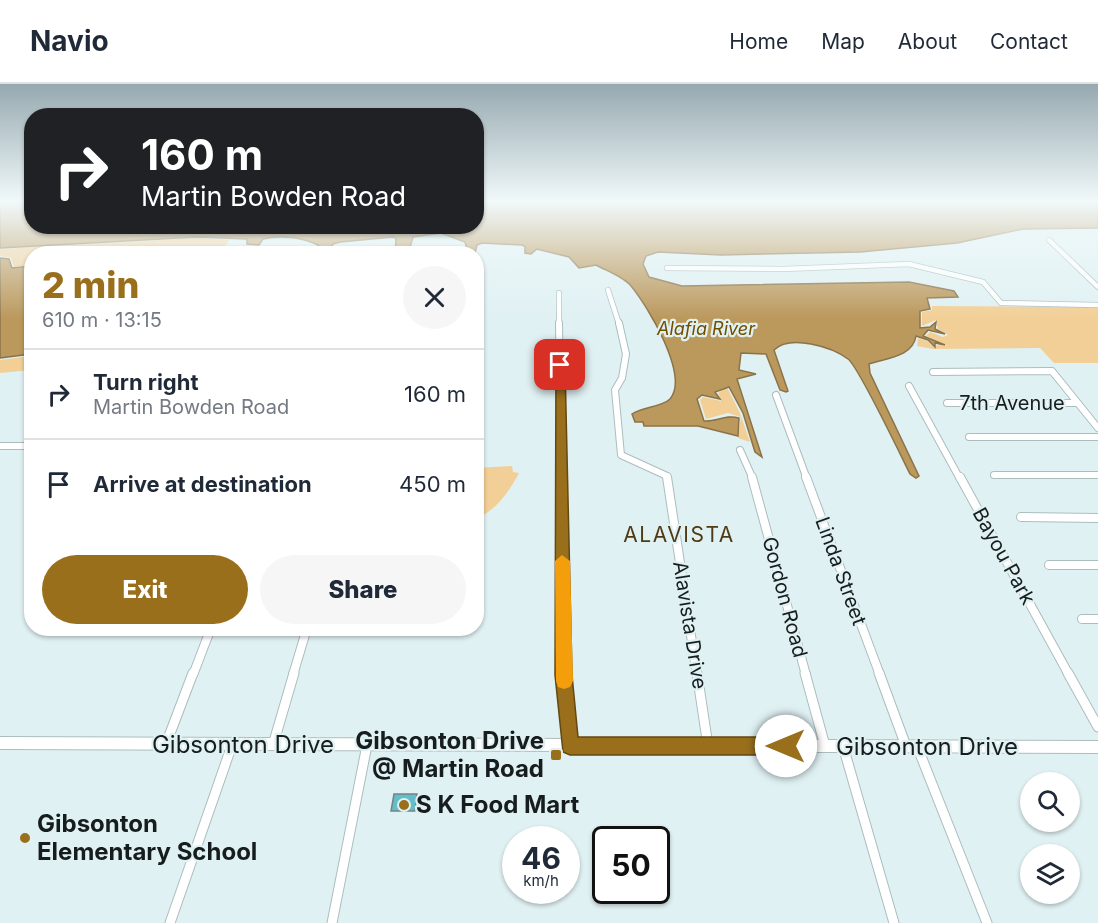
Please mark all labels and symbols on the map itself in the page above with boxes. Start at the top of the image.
water label: Alafia River [656,318,756,339]
pin [534,339,585,390]
street label: 7th Avenue [959,391,1065,415]
street label: Bayou Park [968,503,1040,609]
street label: Linda Street [810,514,872,629]
district label: ALAVISTA [623,522,735,547]
street label: Gordon Road [757,534,813,660]
street label: Alavista Drive [668,559,712,691]
position arrow [754,714,818,778]
place label: Gibsonton Drive @ Martin Road [355,726,544,783]
street label: Gibsonton Drive [152,730,334,759]
street label: Gibsonton Drive [836,732,1018,761]
marker: Gibsonton Drive @ Martin Road [549,748,563,762]
place label: S K Food Mart [416,790,580,819]
marker: S K Food Mart [397,798,411,812]
place label: Gibsonton Elementary School [37,809,257,866]
speed limit sign: 50 [592,826,670,904]
marker: Gibsonton Elementary School [18,831,32,845]

